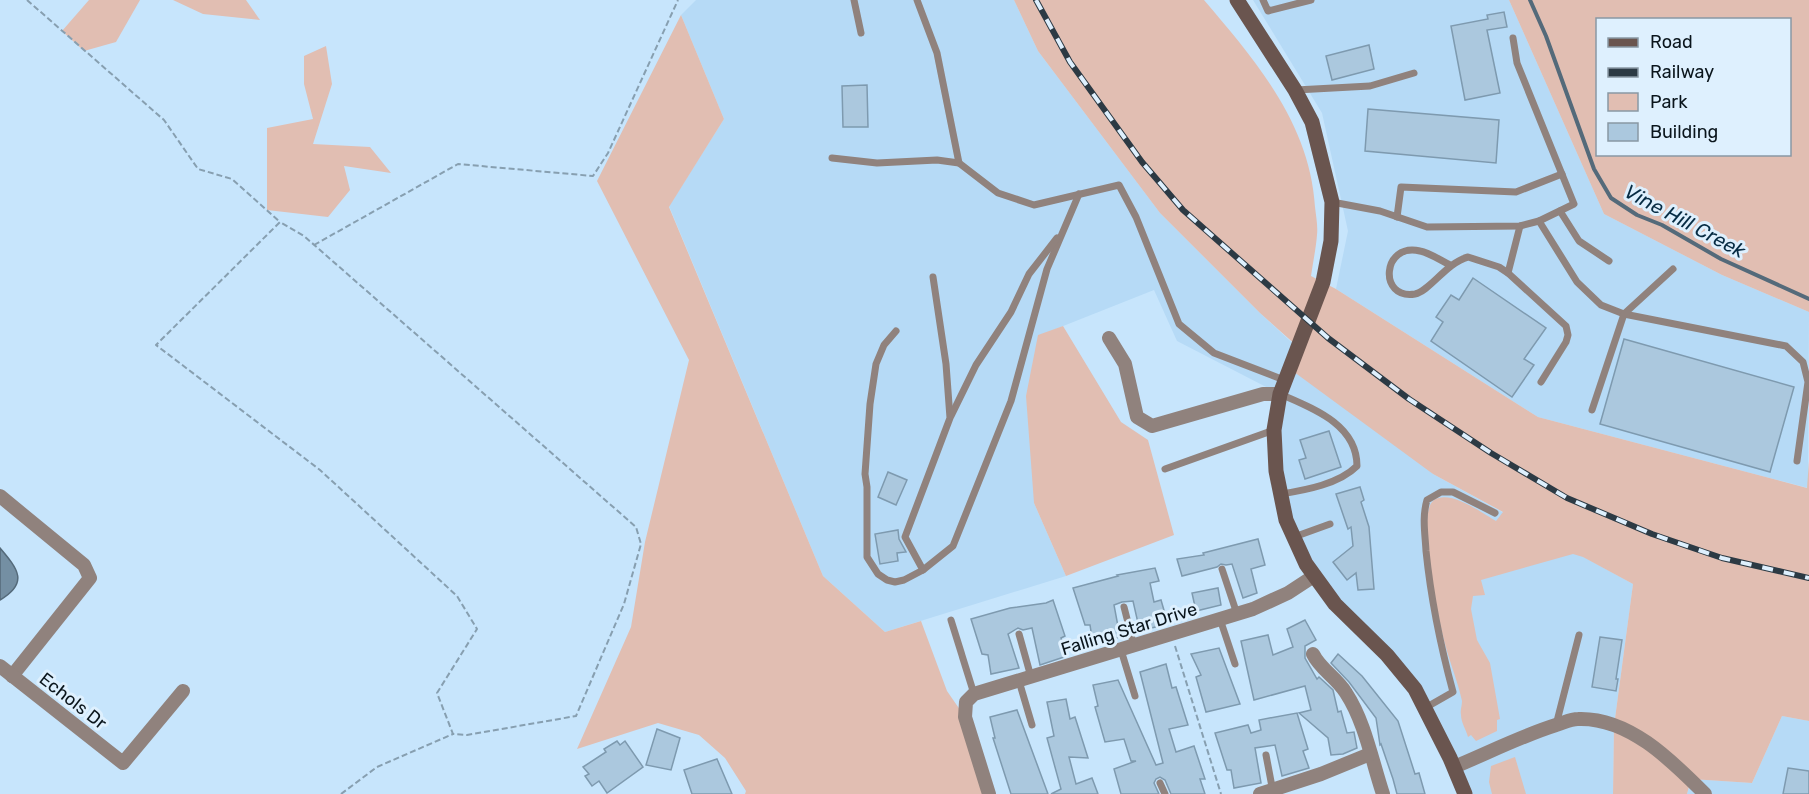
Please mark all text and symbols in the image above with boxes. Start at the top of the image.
legend [1596,18,1791,156]
text: Road [1650,31,1693,53]
text: Railway [1650,61,1714,83]
text: Park [1650,91,1688,113]
text: Building [1650,121,1718,143]
water label: Vine Hill Creek [1620,179,1750,263]
street label: Falling Star Drive [1058,598,1200,660]
street label: Echols Dr [35,668,111,734]

